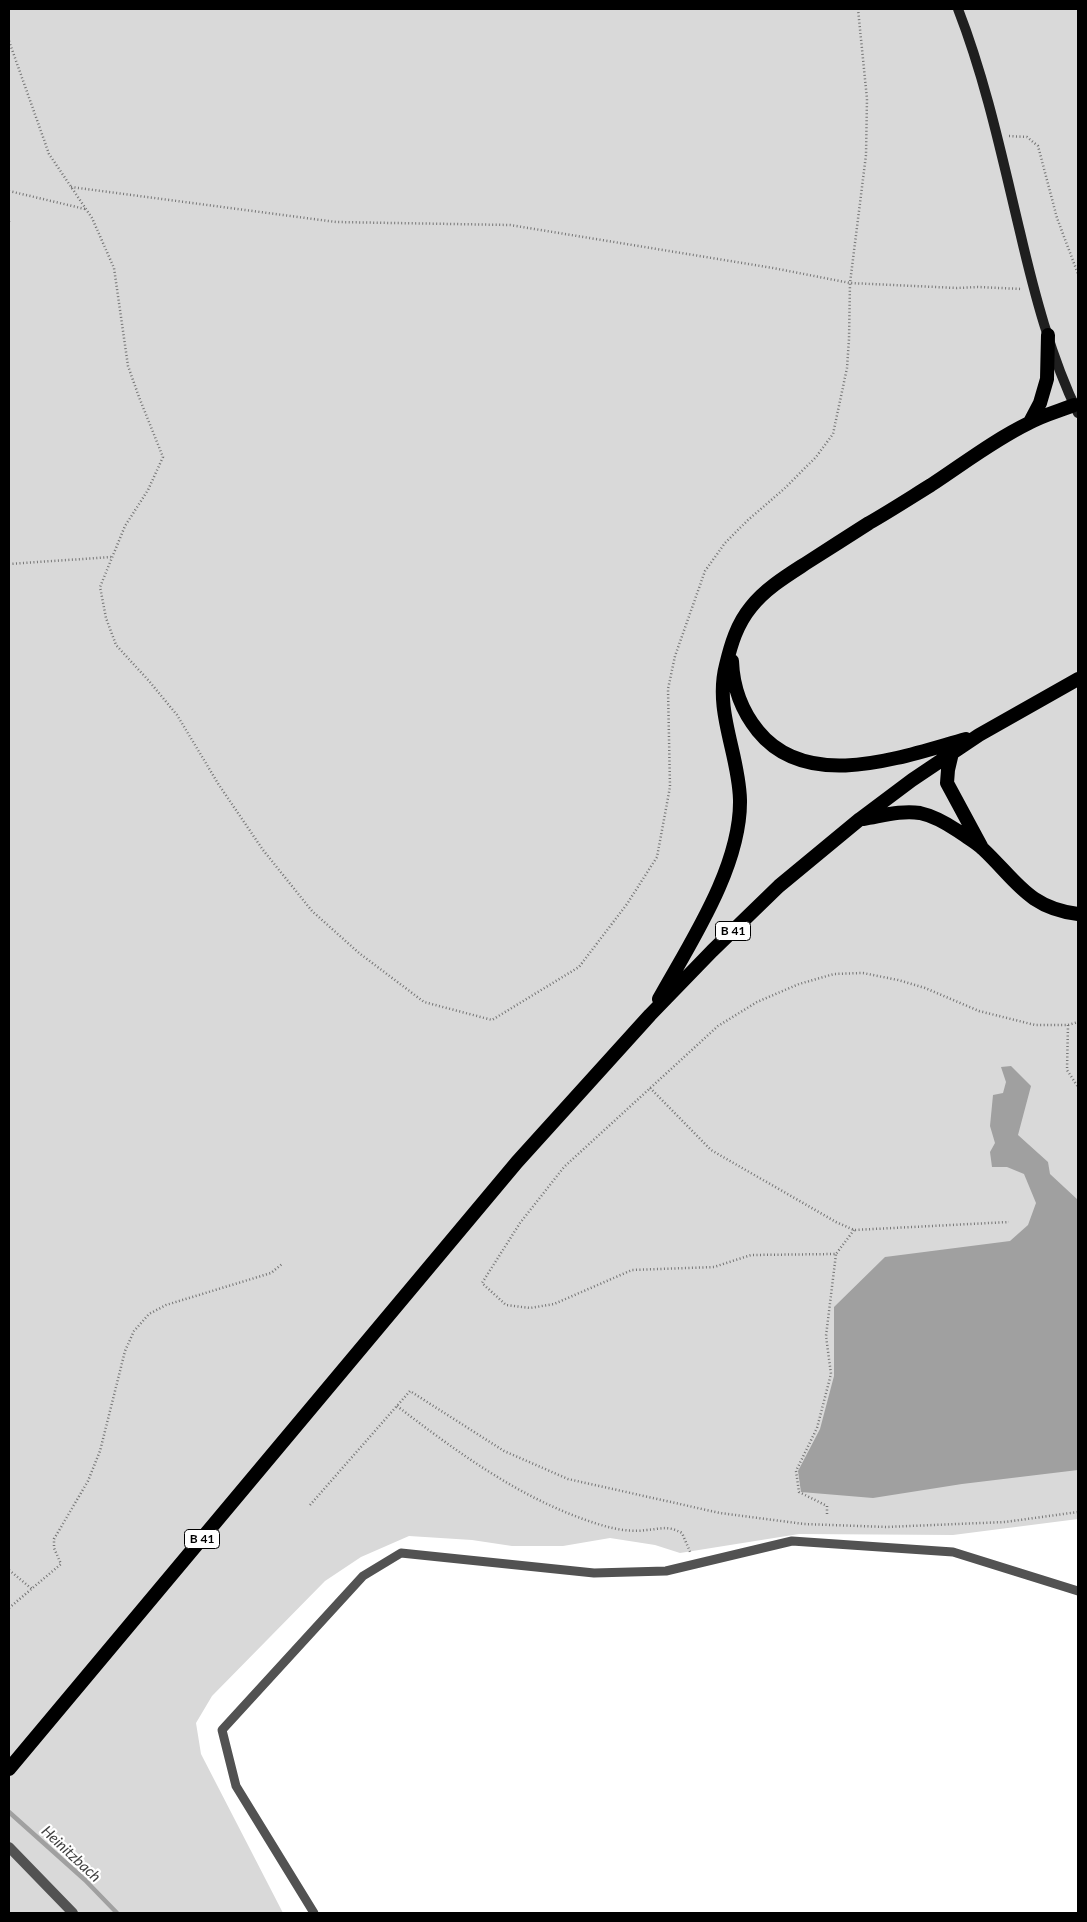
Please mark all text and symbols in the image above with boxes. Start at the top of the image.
road number: B 41 [716,921,750,940]
road number: B 41 [184,1530,220,1548]
water label: Heinitzbach [38,1822,104,1886]

